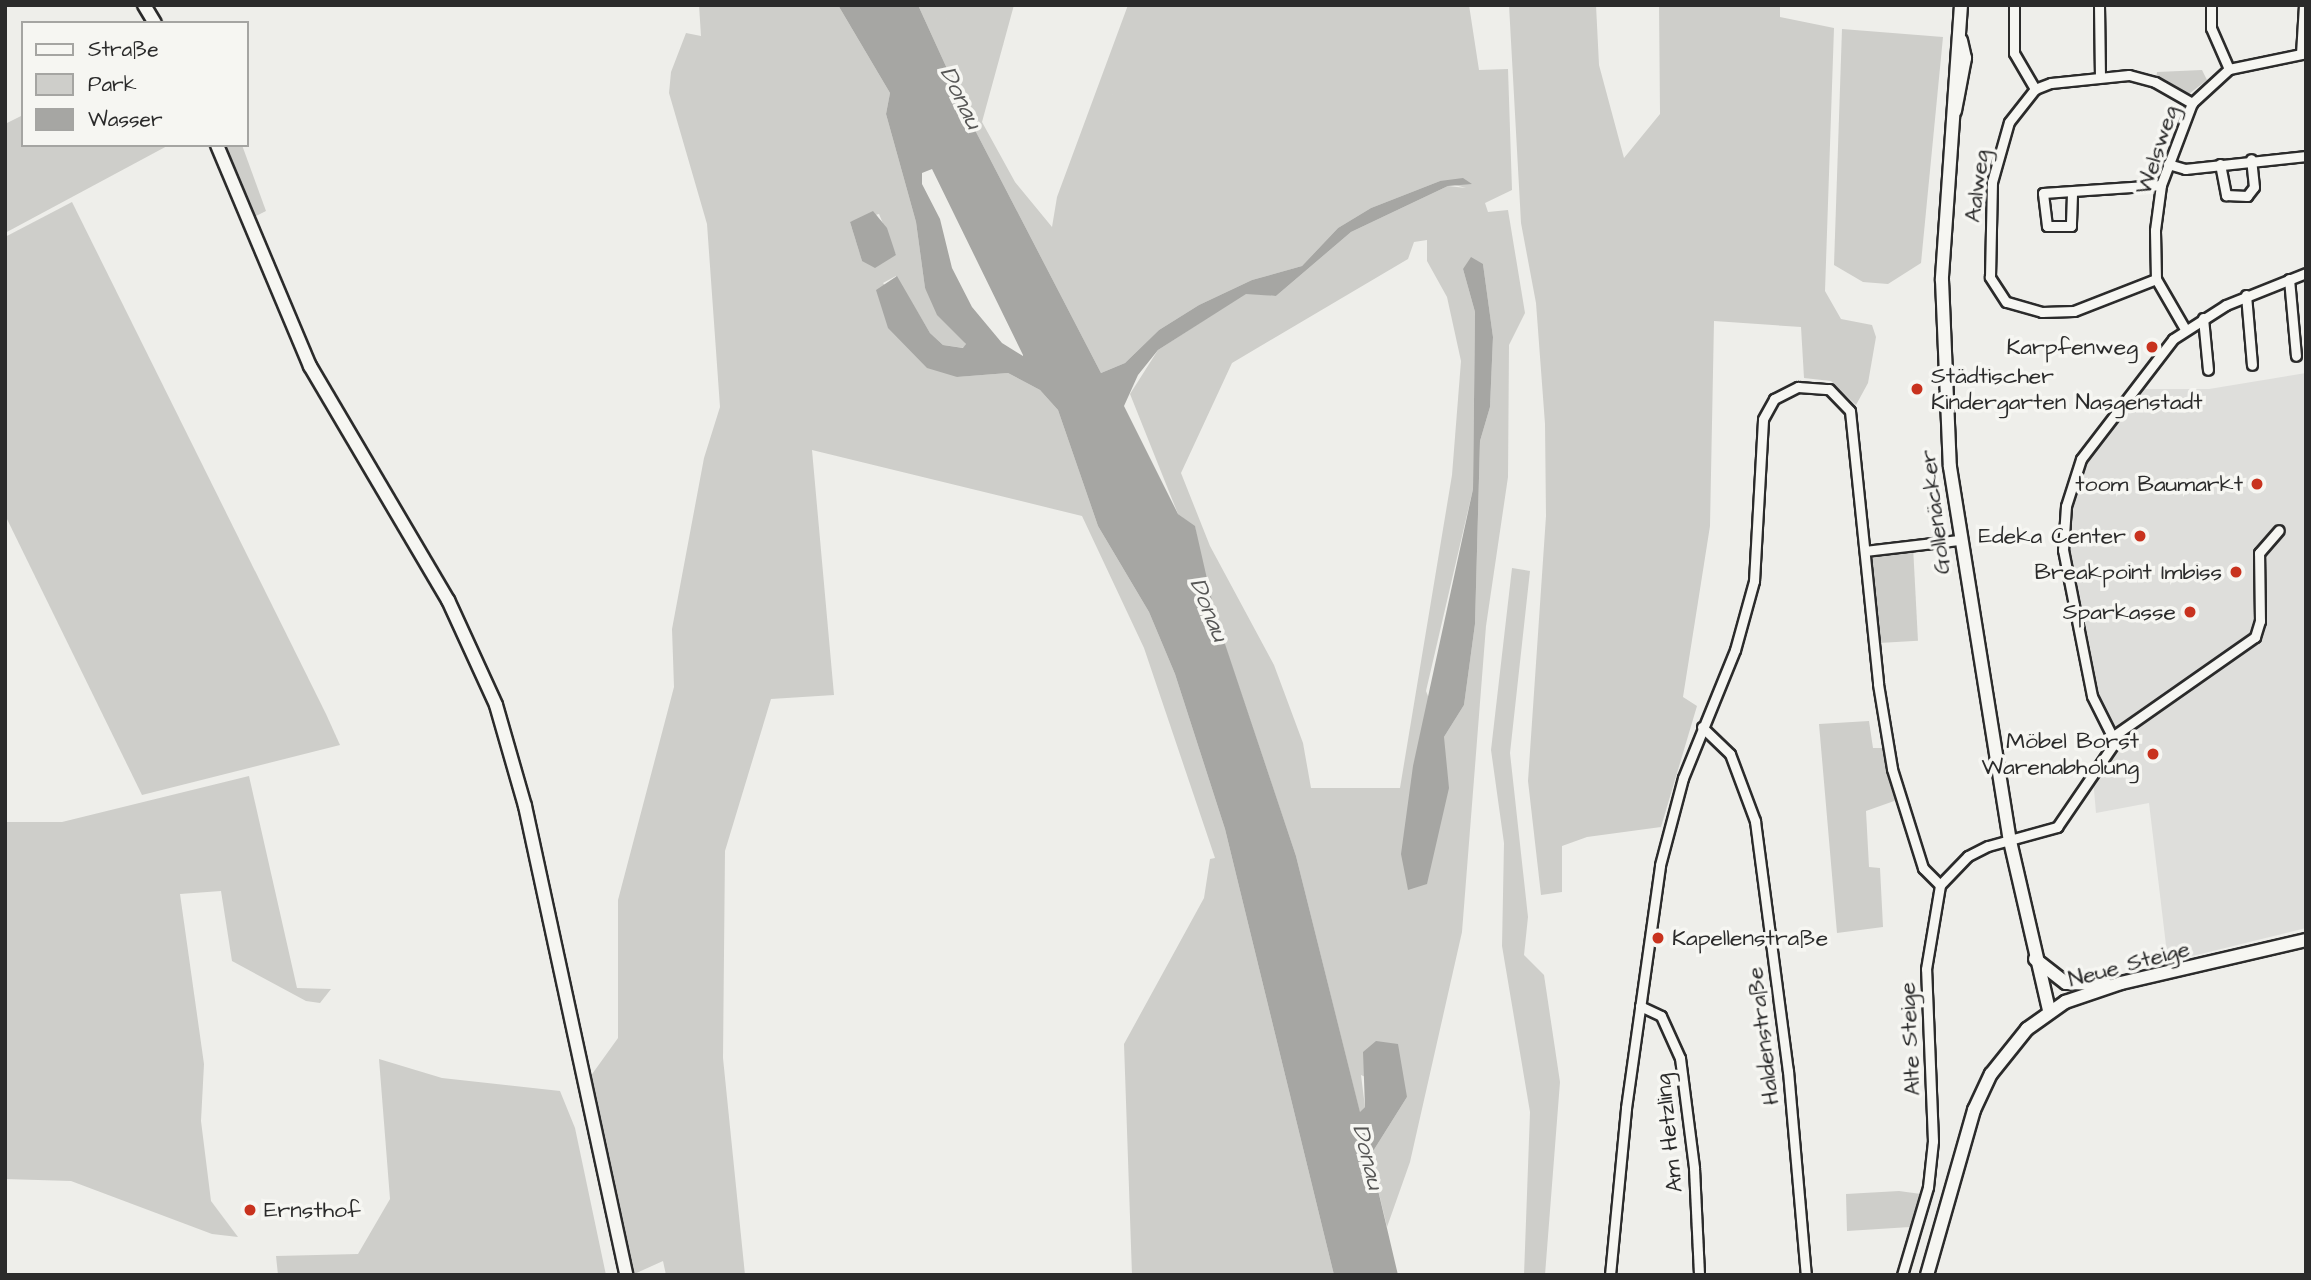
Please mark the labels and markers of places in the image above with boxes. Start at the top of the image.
place label: Karpfenweg [2006,333,2138,361]
marker: Karpfenweg [2144,339,2160,355]
place label: Städtischer Kindergarten Nasgenstadt [1931,362,2203,416]
marker: Städtischer Kindergarten Nasgenstadt [1909,381,1925,397]
place label: toom Baumarkt [2075,470,2243,498]
marker: toom Baumarkt [2249,476,2265,492]
place label: Edeka Center [1978,522,2126,550]
marker: Edeka Center [2132,528,2148,544]
place label: Breakpoint Imbiss [2035,558,2222,586]
marker: Breakpoint Imbiss [2228,564,2244,580]
place label: Sparkasse [2063,598,2176,626]
marker: Sparkasse [2182,604,2198,620]
place label: Möbel Borst Warenabholung [1981,727,2139,781]
marker: Möbel Borst Warenabholung [2145,746,2161,762]
place label: Kapellenstraße [1672,924,1828,952]
marker: Kapellenstraße [1650,930,1666,946]
place label: Ernsthof [264,1196,361,1224]
marker: Ernsthof [242,1202,258,1218]

